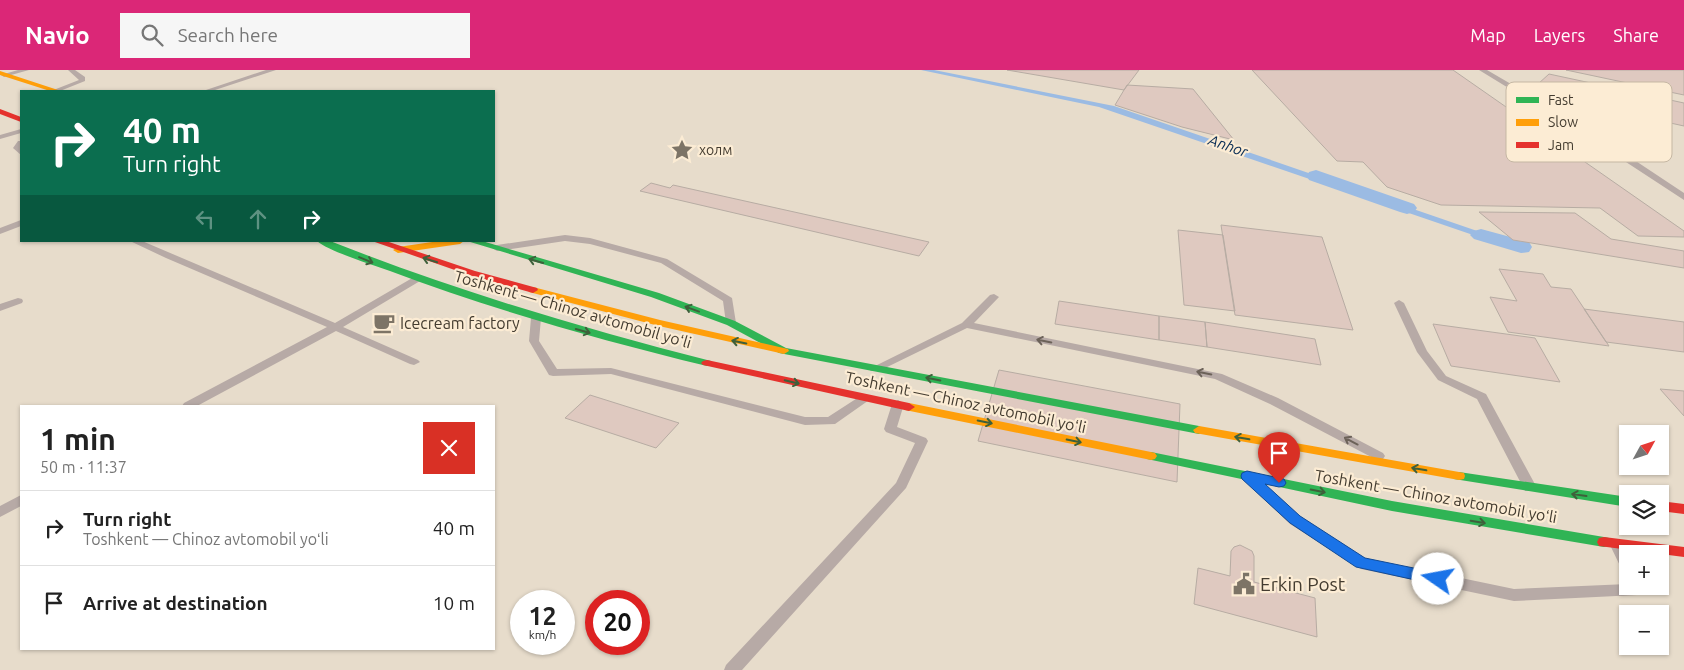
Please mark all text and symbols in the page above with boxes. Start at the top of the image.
search box [120,13,470,58]
icon: search [138,21,166,49]
text: Navio [25,22,90,49]
text: Search here [178,24,278,46]
text: Map [1470,25,1506,45]
text: Layers [1534,25,1585,45]
text: Share [1613,25,1659,45]
legend [1506,82,1672,162]
text: Fast [1548,92,1574,108]
icon: right [40,110,105,175]
text: 40 m [123,110,201,150]
text: Slow [1548,114,1578,130]
water label: Anhor [1205,131,1251,161]
place icon: холм [669,137,695,163]
text: Jam [1548,137,1574,153]
place label: холм [699,142,732,158]
text: Turn right [123,151,221,176]
icon: left [191,205,219,233]
icon: ahead [244,205,272,233]
icon: right [297,205,325,233]
one-way arrow [422,254,438,264]
one-way arrow [358,255,373,265]
one-way arrow [529,256,545,266]
street label: Toshkent — Chinoz avtomobil yoʻli [452,266,694,352]
one-way arrow [685,304,700,313]
cafe icon: Icecream factory [371,310,397,336]
place label: Icecream factory [400,314,520,332]
one-way arrow [574,326,590,336]
one-way arrow [1037,336,1053,345]
one-way arrow [732,337,748,346]
street label: Toshkent — Chinoz avtomobil yoʻli [844,368,1088,436]
one-way arrow [1196,368,1212,377]
one-way arrow [926,374,942,384]
one-way arrow [783,378,799,387]
one-way arrow [977,418,993,428]
text: 1 min [40,422,116,456]
button: close [423,422,475,474]
north arrow [1619,425,1669,475]
map controls [1619,425,1669,655]
one-way arrow [1234,432,1250,442]
pin [1258,432,1300,483]
one-way arrow [1065,436,1081,446]
one-way arrow [1343,436,1358,446]
icon: arrive [1265,439,1293,467]
text: 50 m · 11:37 [40,458,127,476]
one-way arrow [1411,464,1427,474]
street label: Toshkent — Chinoz avtomobil yoʻli [1313,466,1559,526]
button: layers [1619,485,1669,535]
one-way arrow [1310,487,1326,496]
one-way arrow [1572,490,1588,500]
text: Turn right [83,508,171,530]
icon: right [40,514,68,542]
text: 40 m [433,517,475,539]
one-way arrow [1470,517,1486,527]
text: Toshkent — Chinoz avtomobil yoʻli [83,530,329,548]
button: + [1619,545,1669,595]
position arrow [1411,552,1463,604]
public building icon: Erkin Post [1231,571,1257,597]
place label: Erkin Post [1260,573,1346,595]
icon: arrive [40,589,68,617]
speed limit sign: 20 [585,590,650,655]
text: Arrive at destination [83,592,268,614]
text: 10 m [433,592,475,614]
text: 12 [528,602,557,630]
button: − [1619,605,1669,655]
text: km/h [529,628,556,641]

